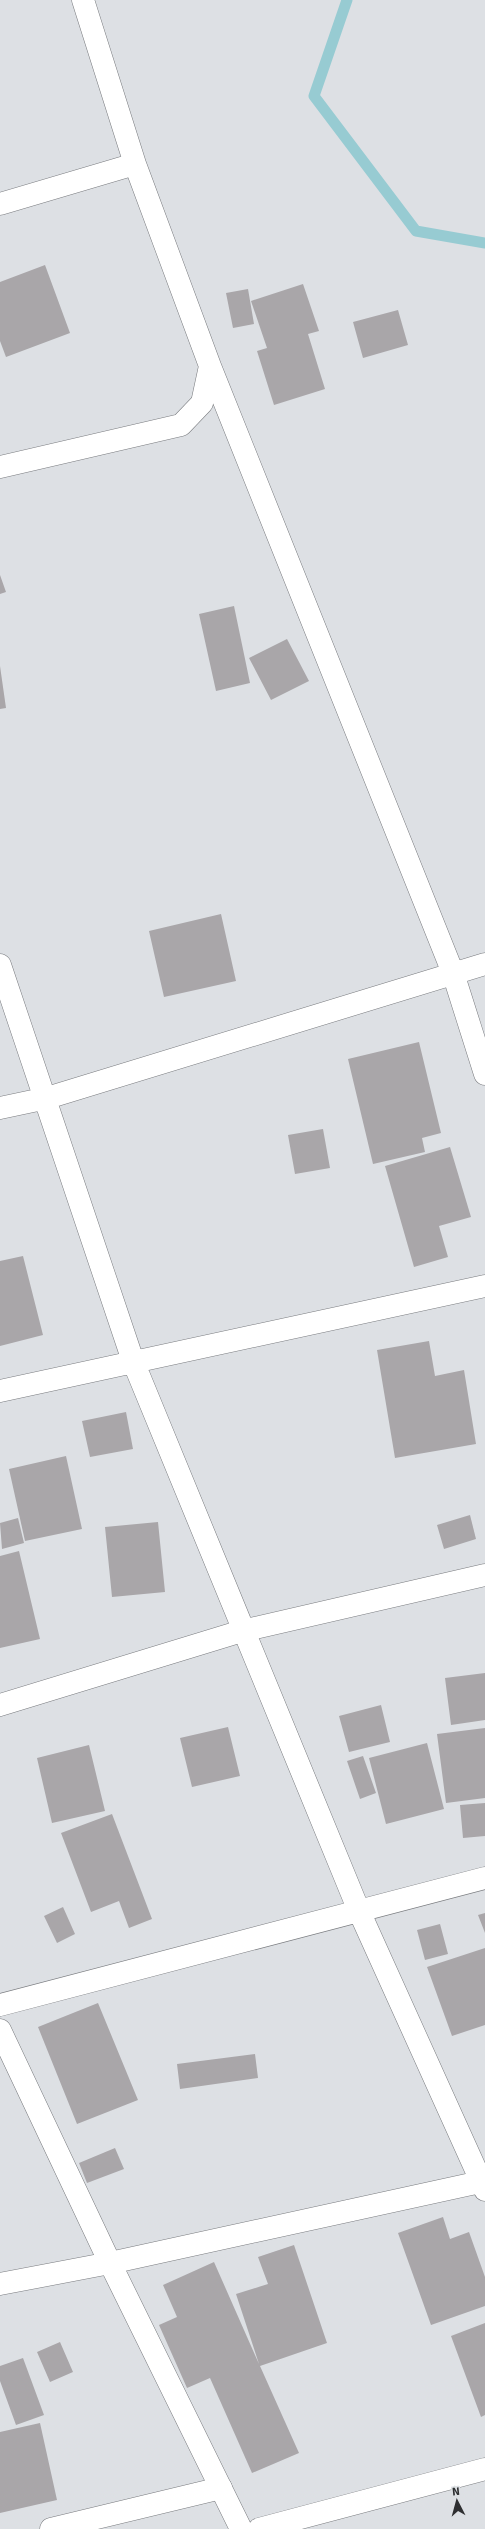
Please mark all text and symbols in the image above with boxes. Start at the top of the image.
north arrow [437,2481,477,2521]
text: N [452,2485,460,2498]

